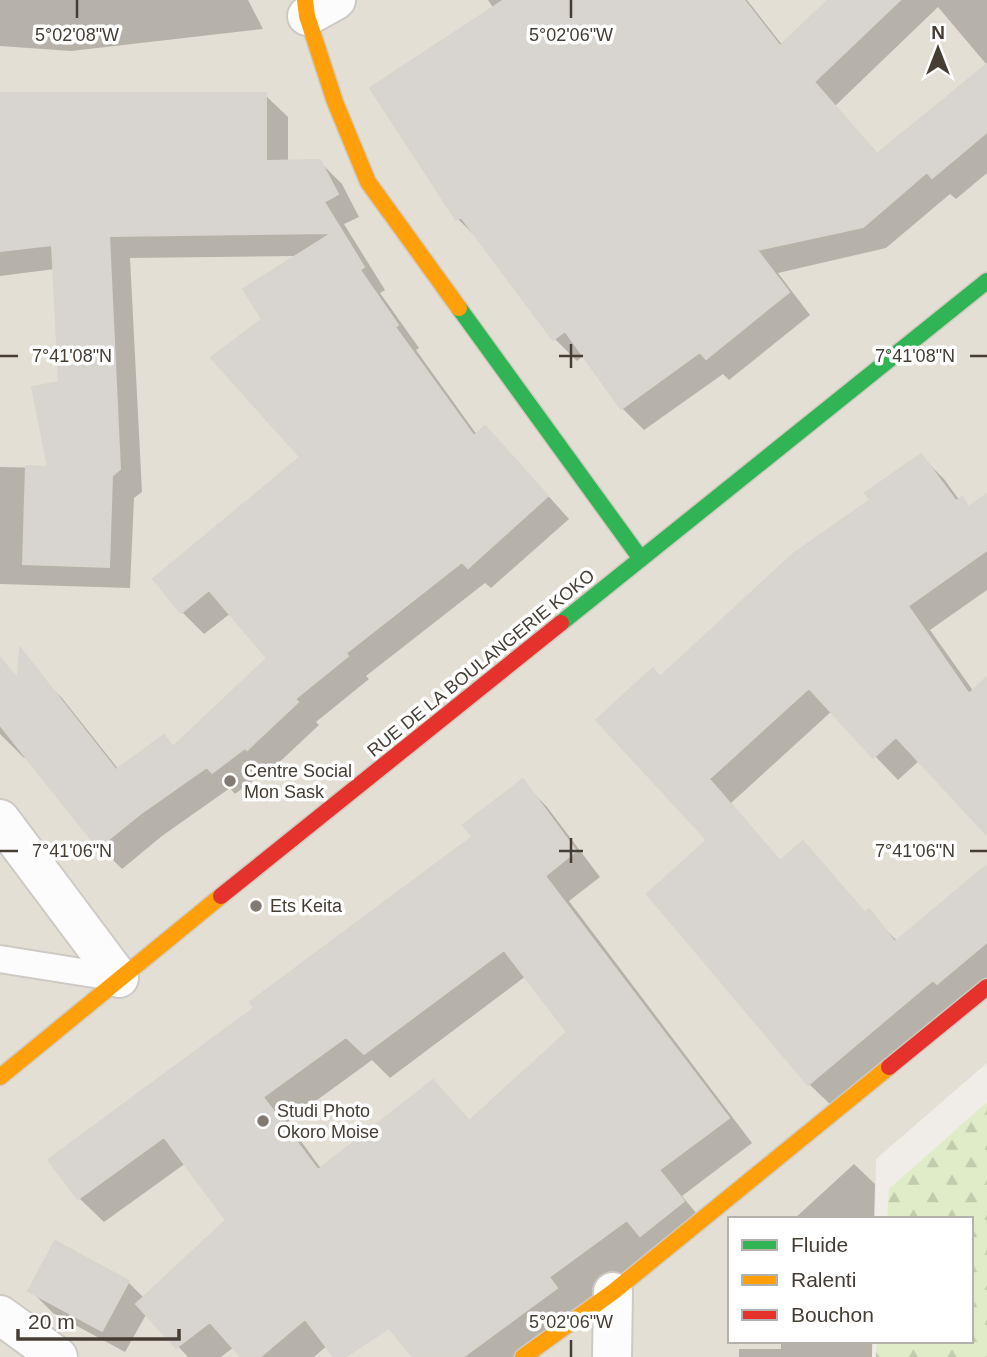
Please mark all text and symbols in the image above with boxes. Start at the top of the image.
north arrow [903,14,973,84]
text: N [931,22,945,43]
text: 5°02'08"W [35,25,119,45]
text: 5°02'06"W [529,25,613,45]
text: 7°41'08"N [32,346,112,366]
text: 7°41'08"N [875,346,955,366]
street label: RUE DE LA BOULANGERIE KOKO [364,565,598,761]
place label: Centre Social Mon Sask [244,761,352,802]
marker: Centre Social Mon Sask [222,773,238,789]
text: 7°41'06"N [32,841,112,861]
text: 7°41'06"N [875,841,955,861]
place label: Ets Keita [270,896,343,916]
marker: Ets Keita [248,898,264,914]
place label: Studi Photo Okoro Moise [277,1101,379,1142]
marker: Studi Photo Okoro Moise [255,1113,271,1129]
legend [728,1217,973,1343]
text: Fluide [791,1233,848,1256]
text: Ralenti [791,1268,856,1291]
scale bar [18,1298,178,1342]
text: Bouchon [791,1303,874,1326]
text: 20 m [28,1310,75,1333]
text: 5°02'06"W [529,1312,613,1332]

